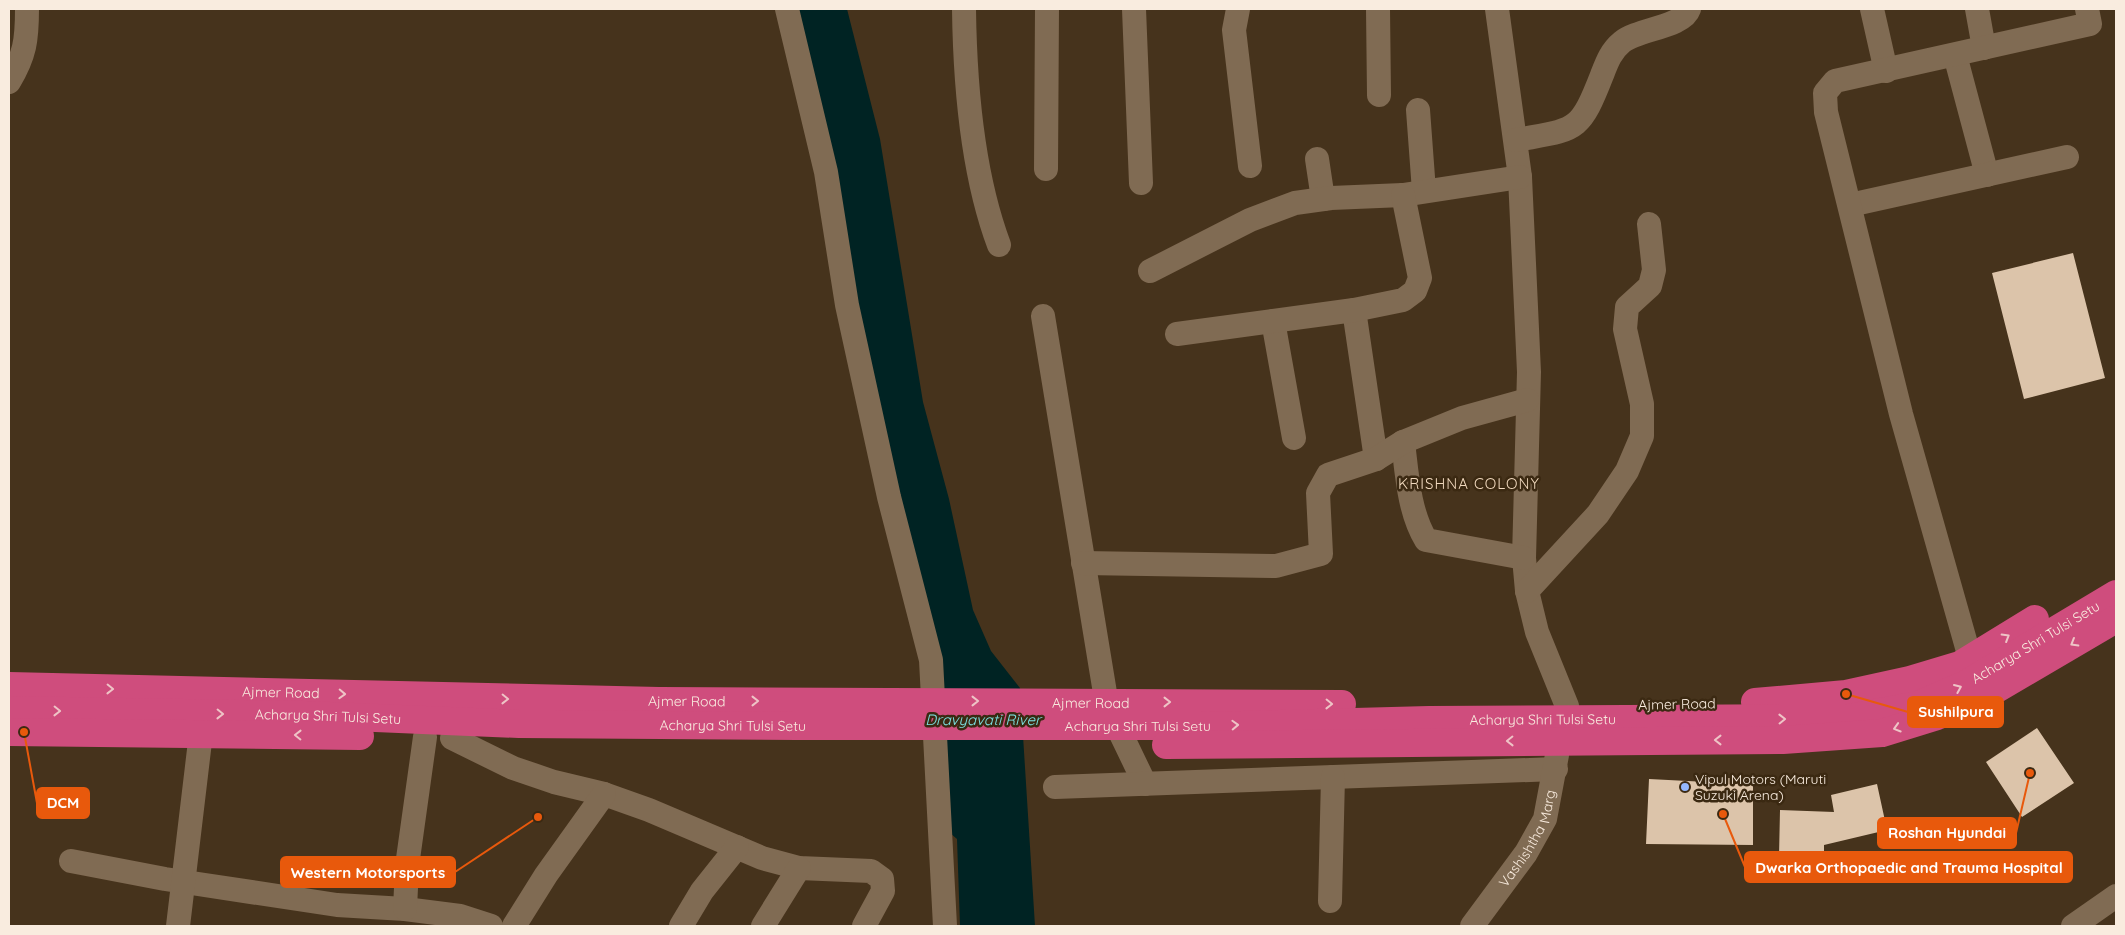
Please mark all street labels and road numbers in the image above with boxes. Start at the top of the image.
street label: Acharya Shri Tulsi Setu [1968,597,2103,688]
street label: Ajmer Road [242,682,320,702]
street label: Ajmer Road [648,692,726,710]
street label: Ajmer Road [1052,694,1130,712]
street label: Ajmer Road [1638,694,1716,714]
street label: Acharya Shri Tulsi Setu [255,705,401,728]
street label: Acharya Shri Tulsi Setu [1469,710,1616,729]
street label: Acharya Shri Tulsi Setu [660,716,806,735]
street label: Acharya Shri Tulsi Setu [1065,717,1211,735]
street label: Vashishtha Marg [1495,788,1559,891]

